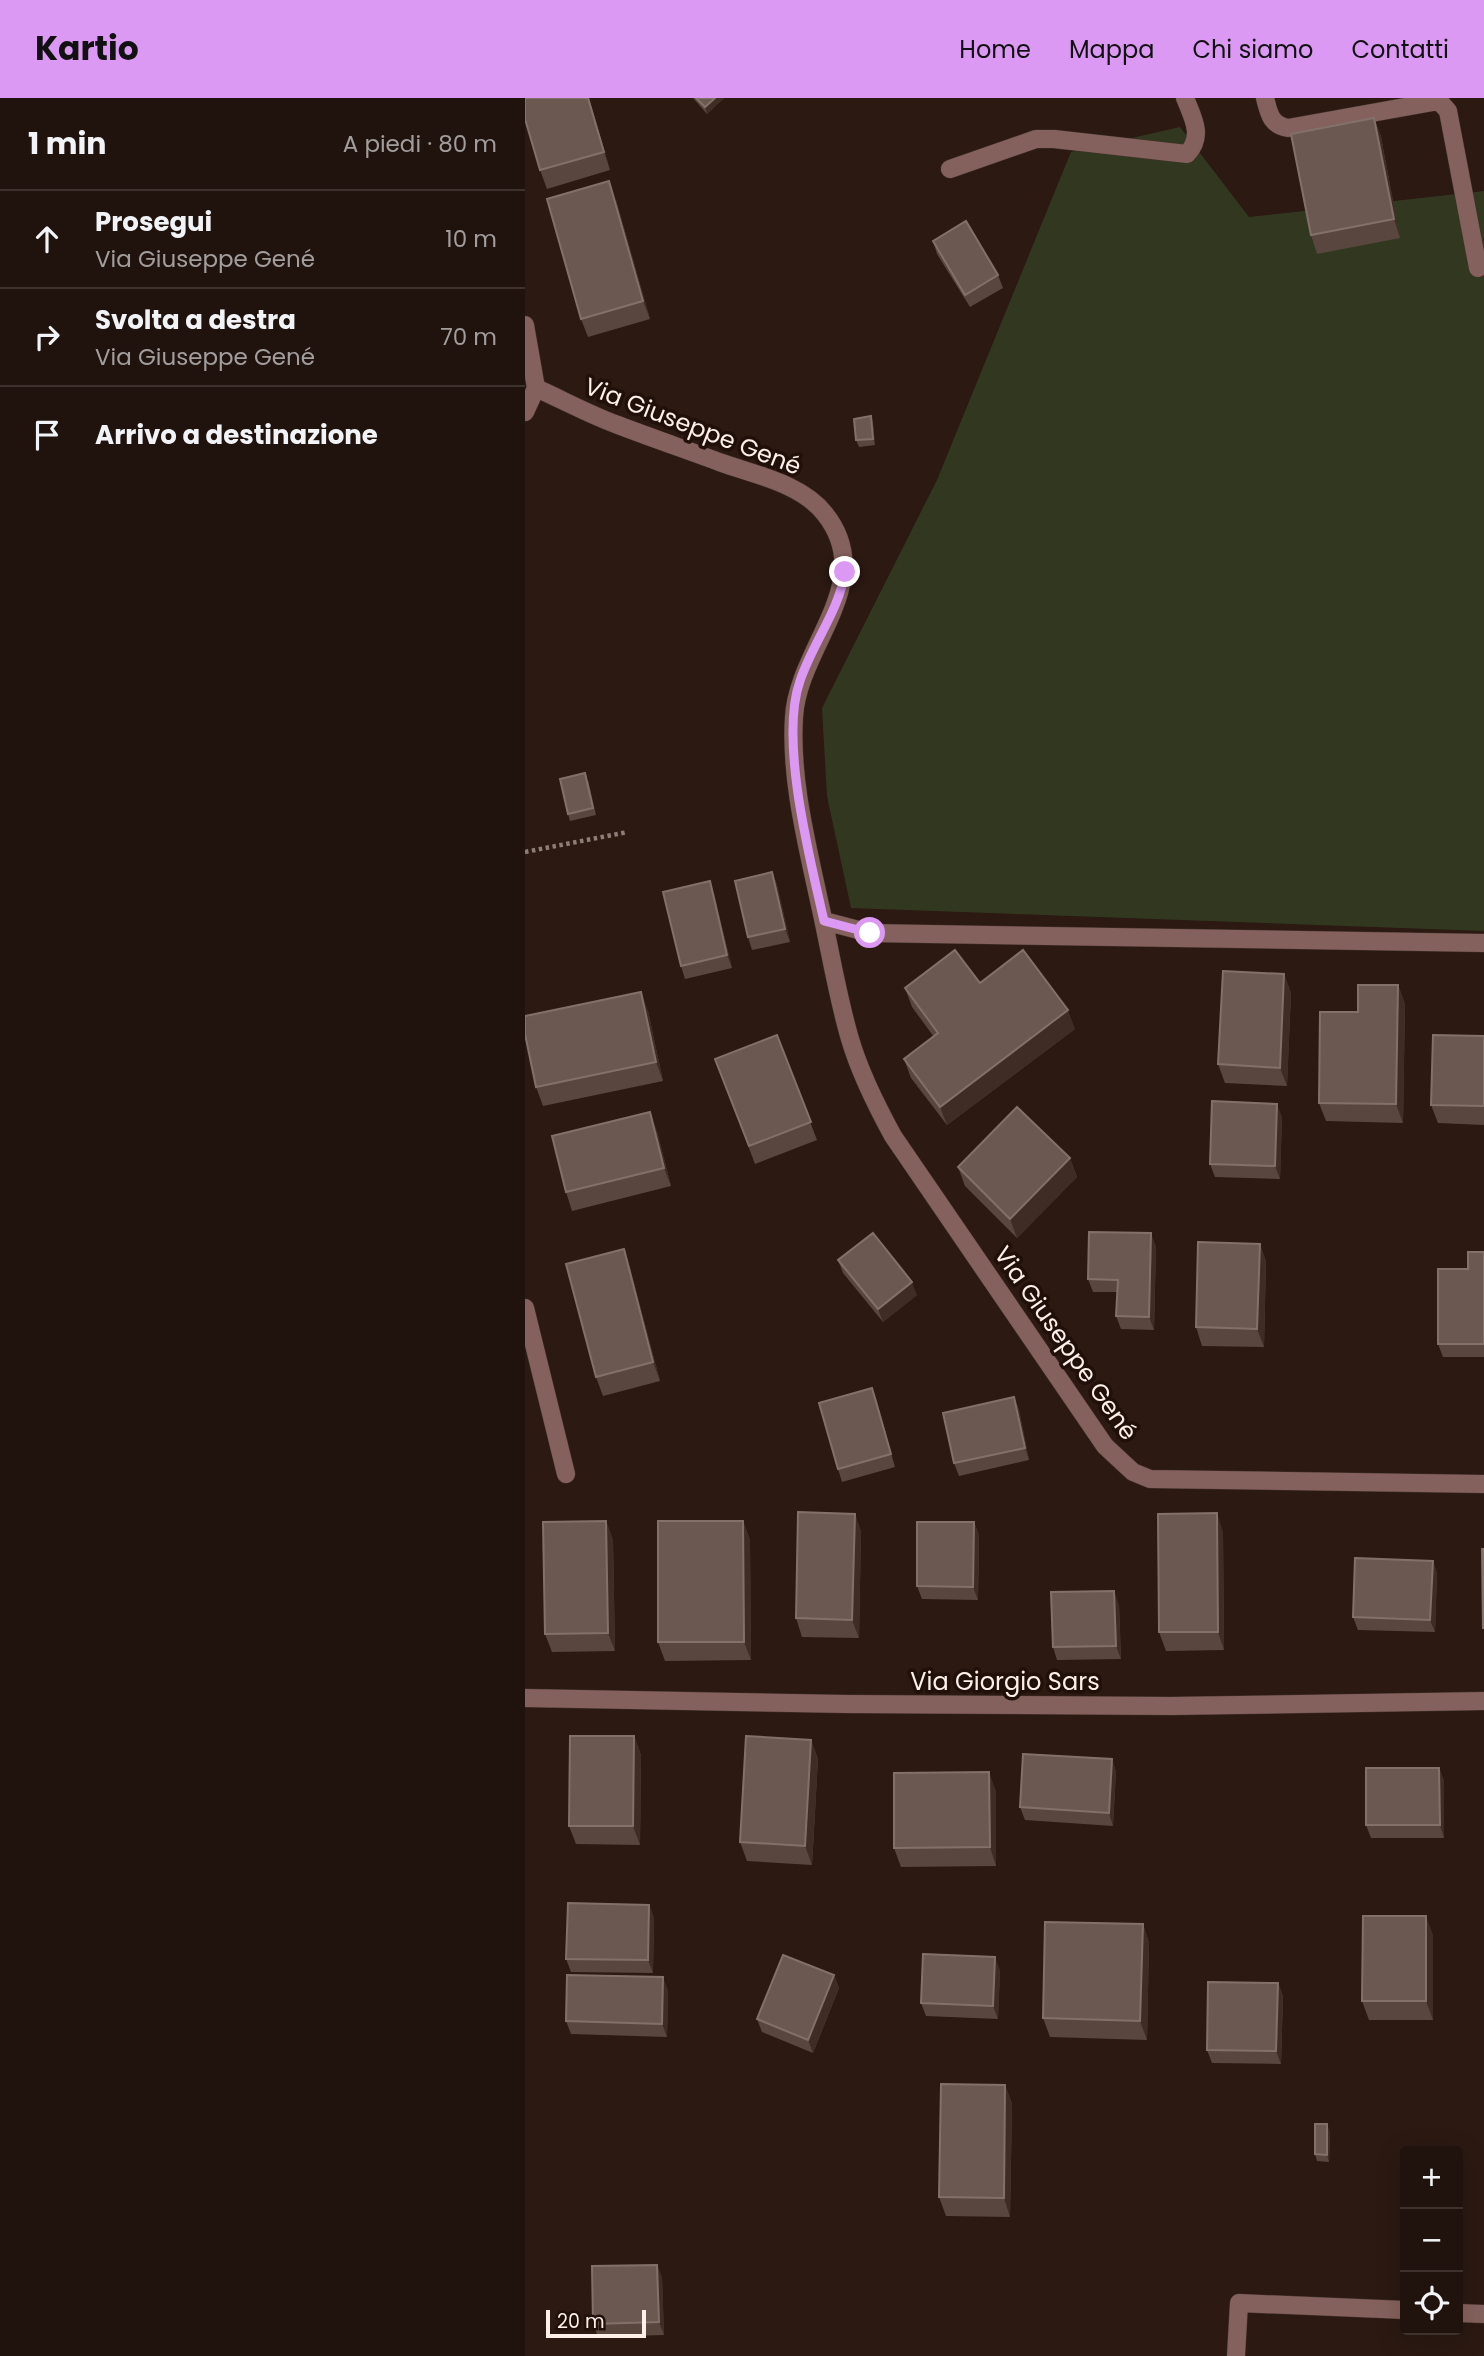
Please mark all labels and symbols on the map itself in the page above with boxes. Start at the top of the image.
street label: Via Giuseppe Gené [580,369,806,483]
route end [829,556,860,587]
route start [854,917,885,948]
street label: Via Giuseppe Gené [987,1239,1145,1447]
street label: Via Giorgio Sars [910,1665,1100,1698]
scale bar [546,2307,646,2339]

